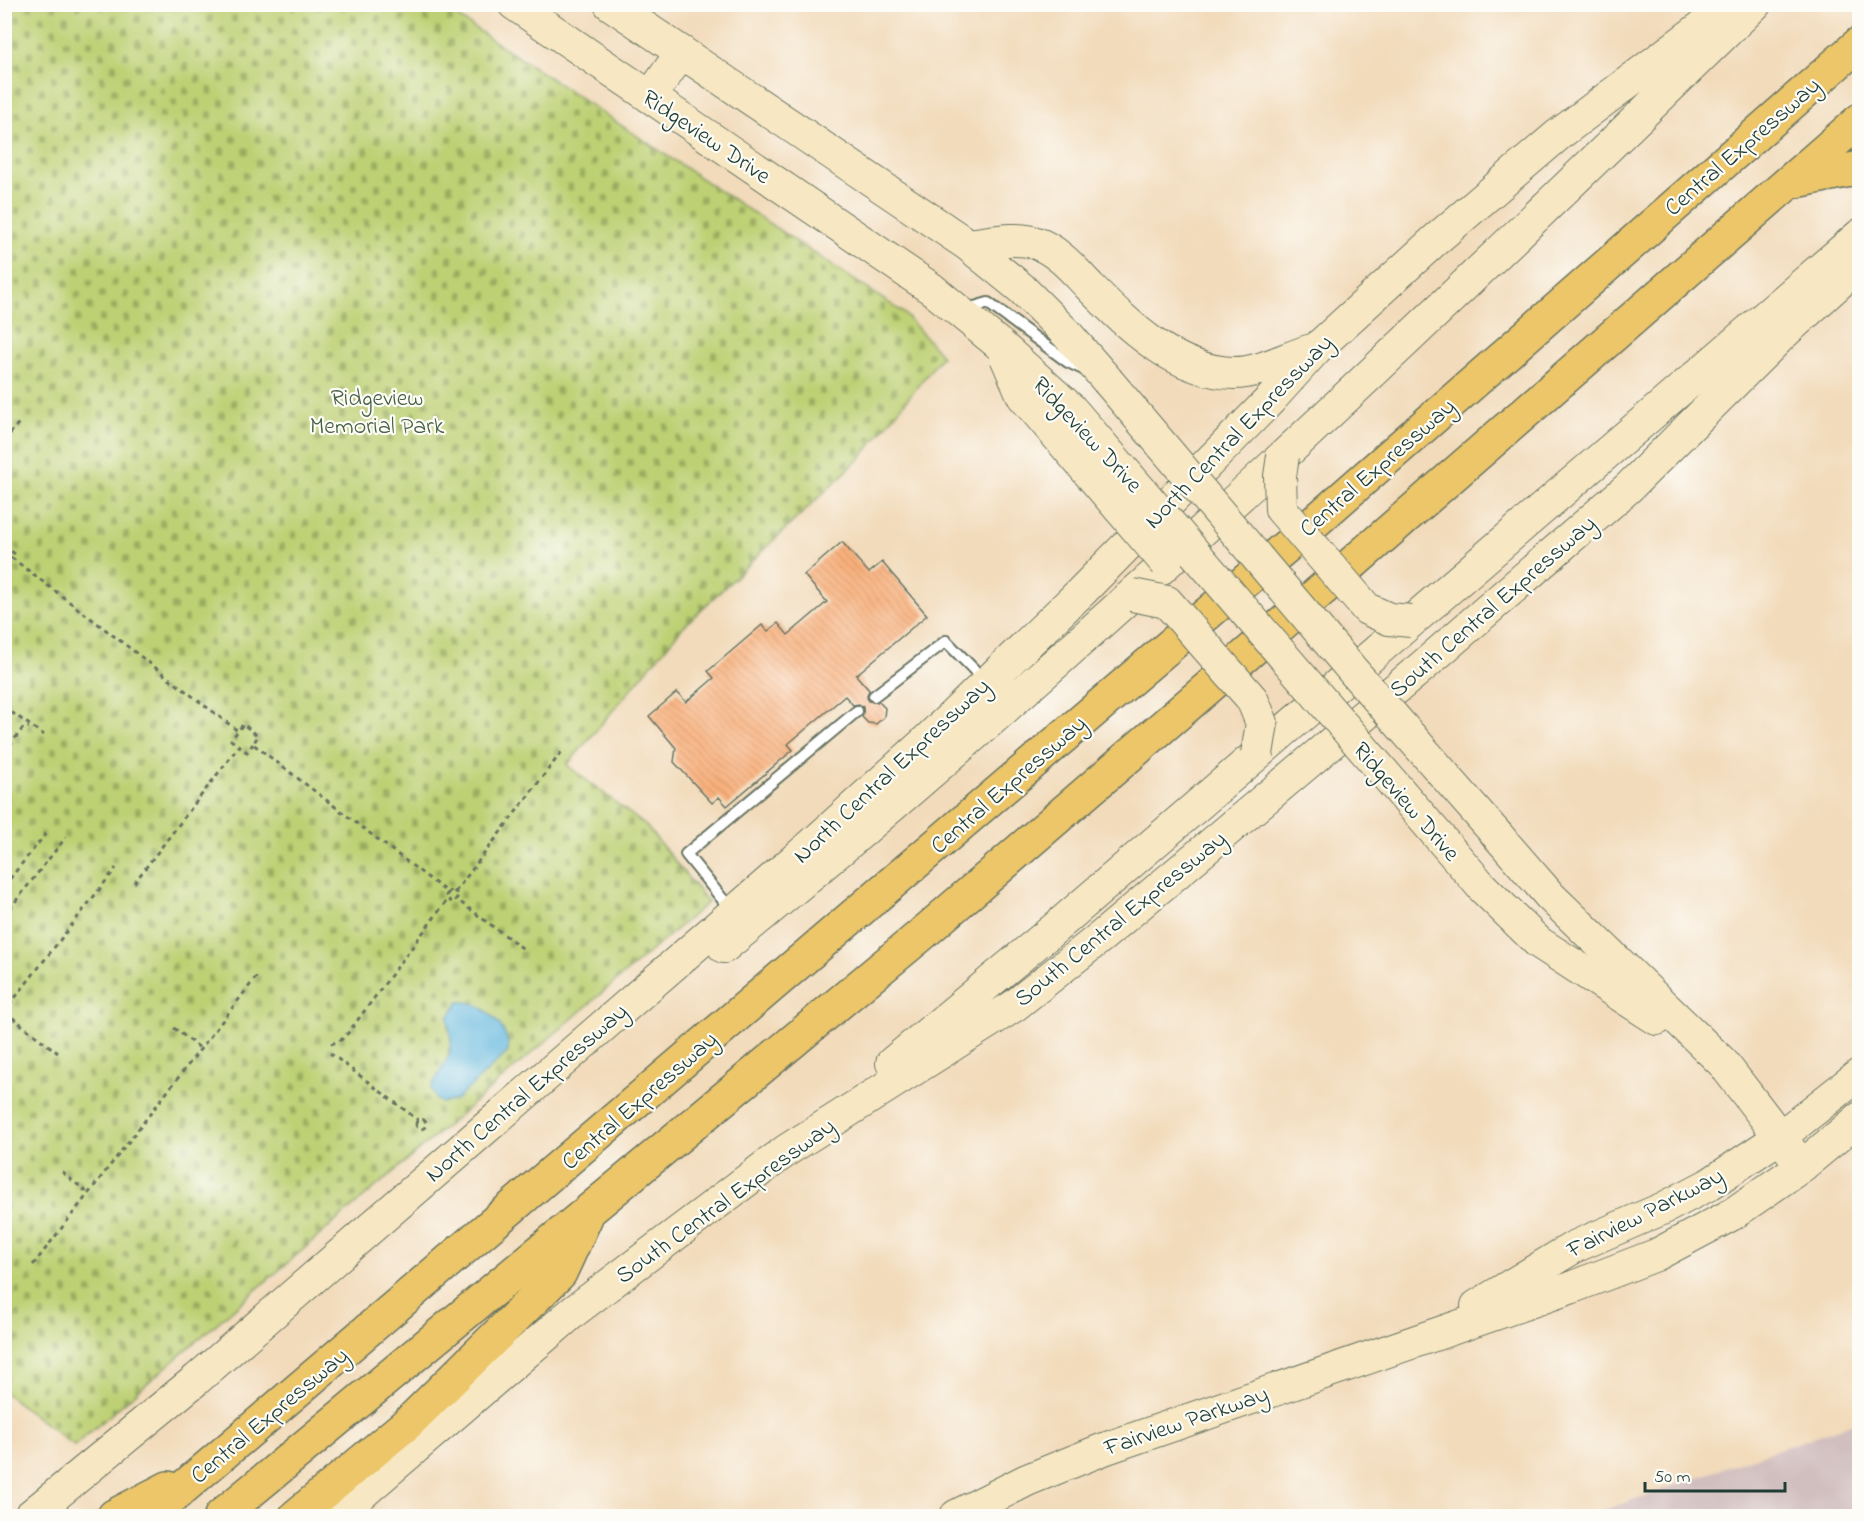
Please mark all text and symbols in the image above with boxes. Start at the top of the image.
street label: Central Expressway [1658,70,1830,227]
street label: Ridgeview Drive [634,82,777,194]
street label: North Central Expressway [1137,327,1343,539]
street label: Ridgeview Drive [1023,369,1150,502]
park label: Ridgeview Memorial Park [310,382,445,445]
street label: Central Expressway [1293,391,1465,548]
street label: South Central Expressway [1382,508,1606,709]
street label: North Central Expressway [786,671,1000,874]
street label: Central Expressway [924,708,1096,865]
street label: Ridgeview Drive [1343,735,1467,870]
street label: South Central Expressway [1008,823,1236,1017]
street label: North Central Expressway [418,996,637,1193]
street label: Central Expressway [555,1024,727,1181]
street label: South Central Expressway [609,1110,844,1295]
street label: Fairview Parkway [1561,1160,1731,1270]
street label: Central Expressway [184,1340,358,1494]
street label: Fairview Parkway [1099,1378,1274,1468]
scale bar [1645,1455,1784,1493]
text: 50 m [1654,1465,1691,1491]

